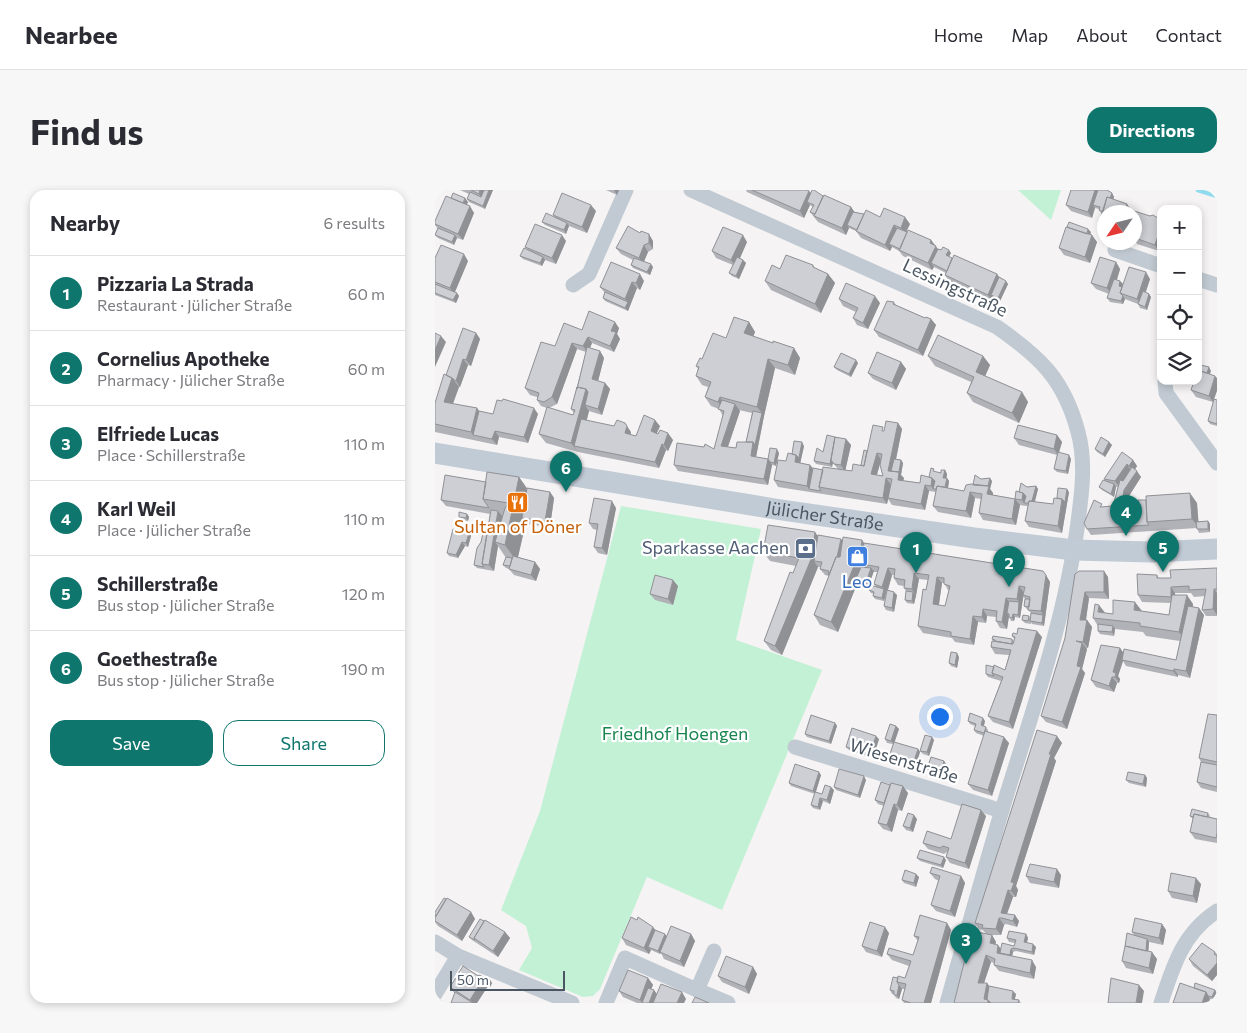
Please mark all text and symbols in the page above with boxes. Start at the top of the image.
text: Nearbee [25,20,118,49]
text: Home [934,24,983,46]
text: Map [1011,24,1048,46]
text: About [1076,24,1128,46]
text: Contact [1156,24,1222,46]
button: Directions [1087,107,1217,153]
text: Find us [30,109,144,152]
north arrow [1097,205,1142,250]
map controls [1157,205,1202,385]
button: + [1157,205,1202,250]
text: Nearby [50,210,120,235]
text: 6 results [324,213,385,232]
button: − [1157,250,1202,295]
street label: Lessingstraße [899,253,1011,321]
text: Pizzaria La Strada [97,272,254,295]
text: 1 [62,284,70,303]
text: 60 m [348,284,385,303]
text: Restaurant · Jülicher Straße [97,295,292,314]
button: locate [1157,295,1202,340]
button: layers [1157,340,1202,385]
text: Cornelius Apotheke [97,347,270,370]
text: 2 [61,359,71,378]
text: 60 m [348,359,385,378]
text: Pharmacy · Jülicher Straße [97,370,285,389]
text: Elfriede Lucas [97,422,219,445]
text: 3 [61,434,71,453]
text: 110 m [344,434,385,453]
text: Place · Schillerstraße [97,445,246,464]
pin: 6 [550,451,582,492]
restaurant icon: Sultan of Döner [506,490,530,514]
pin: 4 [1110,495,1142,536]
street label: Jülicher Straße [765,496,885,535]
text: Karl Weil [97,497,176,520]
text: 4 [61,509,71,528]
text: 110 m [344,509,385,528]
place label: Sultan of Döner [454,515,582,537]
text: Place · Jülicher Straße [97,520,251,539]
pin: 5 [1147,531,1179,572]
pin: 1 [900,532,932,573]
place label: Sparkasse Aachen [642,536,789,558]
bank icon: Sparkasse Aachen [793,536,817,560]
shop icon: Leo [845,545,869,569]
pin: 2 [993,546,1025,587]
place label: Leo [842,570,872,592]
text: Schillerstraße [97,572,218,595]
text: 5 [61,584,71,603]
text: 120 m [342,584,385,603]
text: Bus stop · Jülicher Straße [97,595,274,614]
text: Goethestraße [97,647,217,670]
text: 6 [61,659,71,678]
text: 190 m [341,659,385,678]
text: Bus stop · Jülicher Straße [97,670,274,689]
your location [927,704,953,730]
button: Save [50,720,213,766]
button: Share [223,720,385,766]
park label: Friedhof Hoengen [602,722,748,744]
street label: Wiesenstraße [847,733,961,787]
pin: 3 [950,923,982,964]
scale bar [450,968,565,991]
text: 50 m [457,971,489,988]

